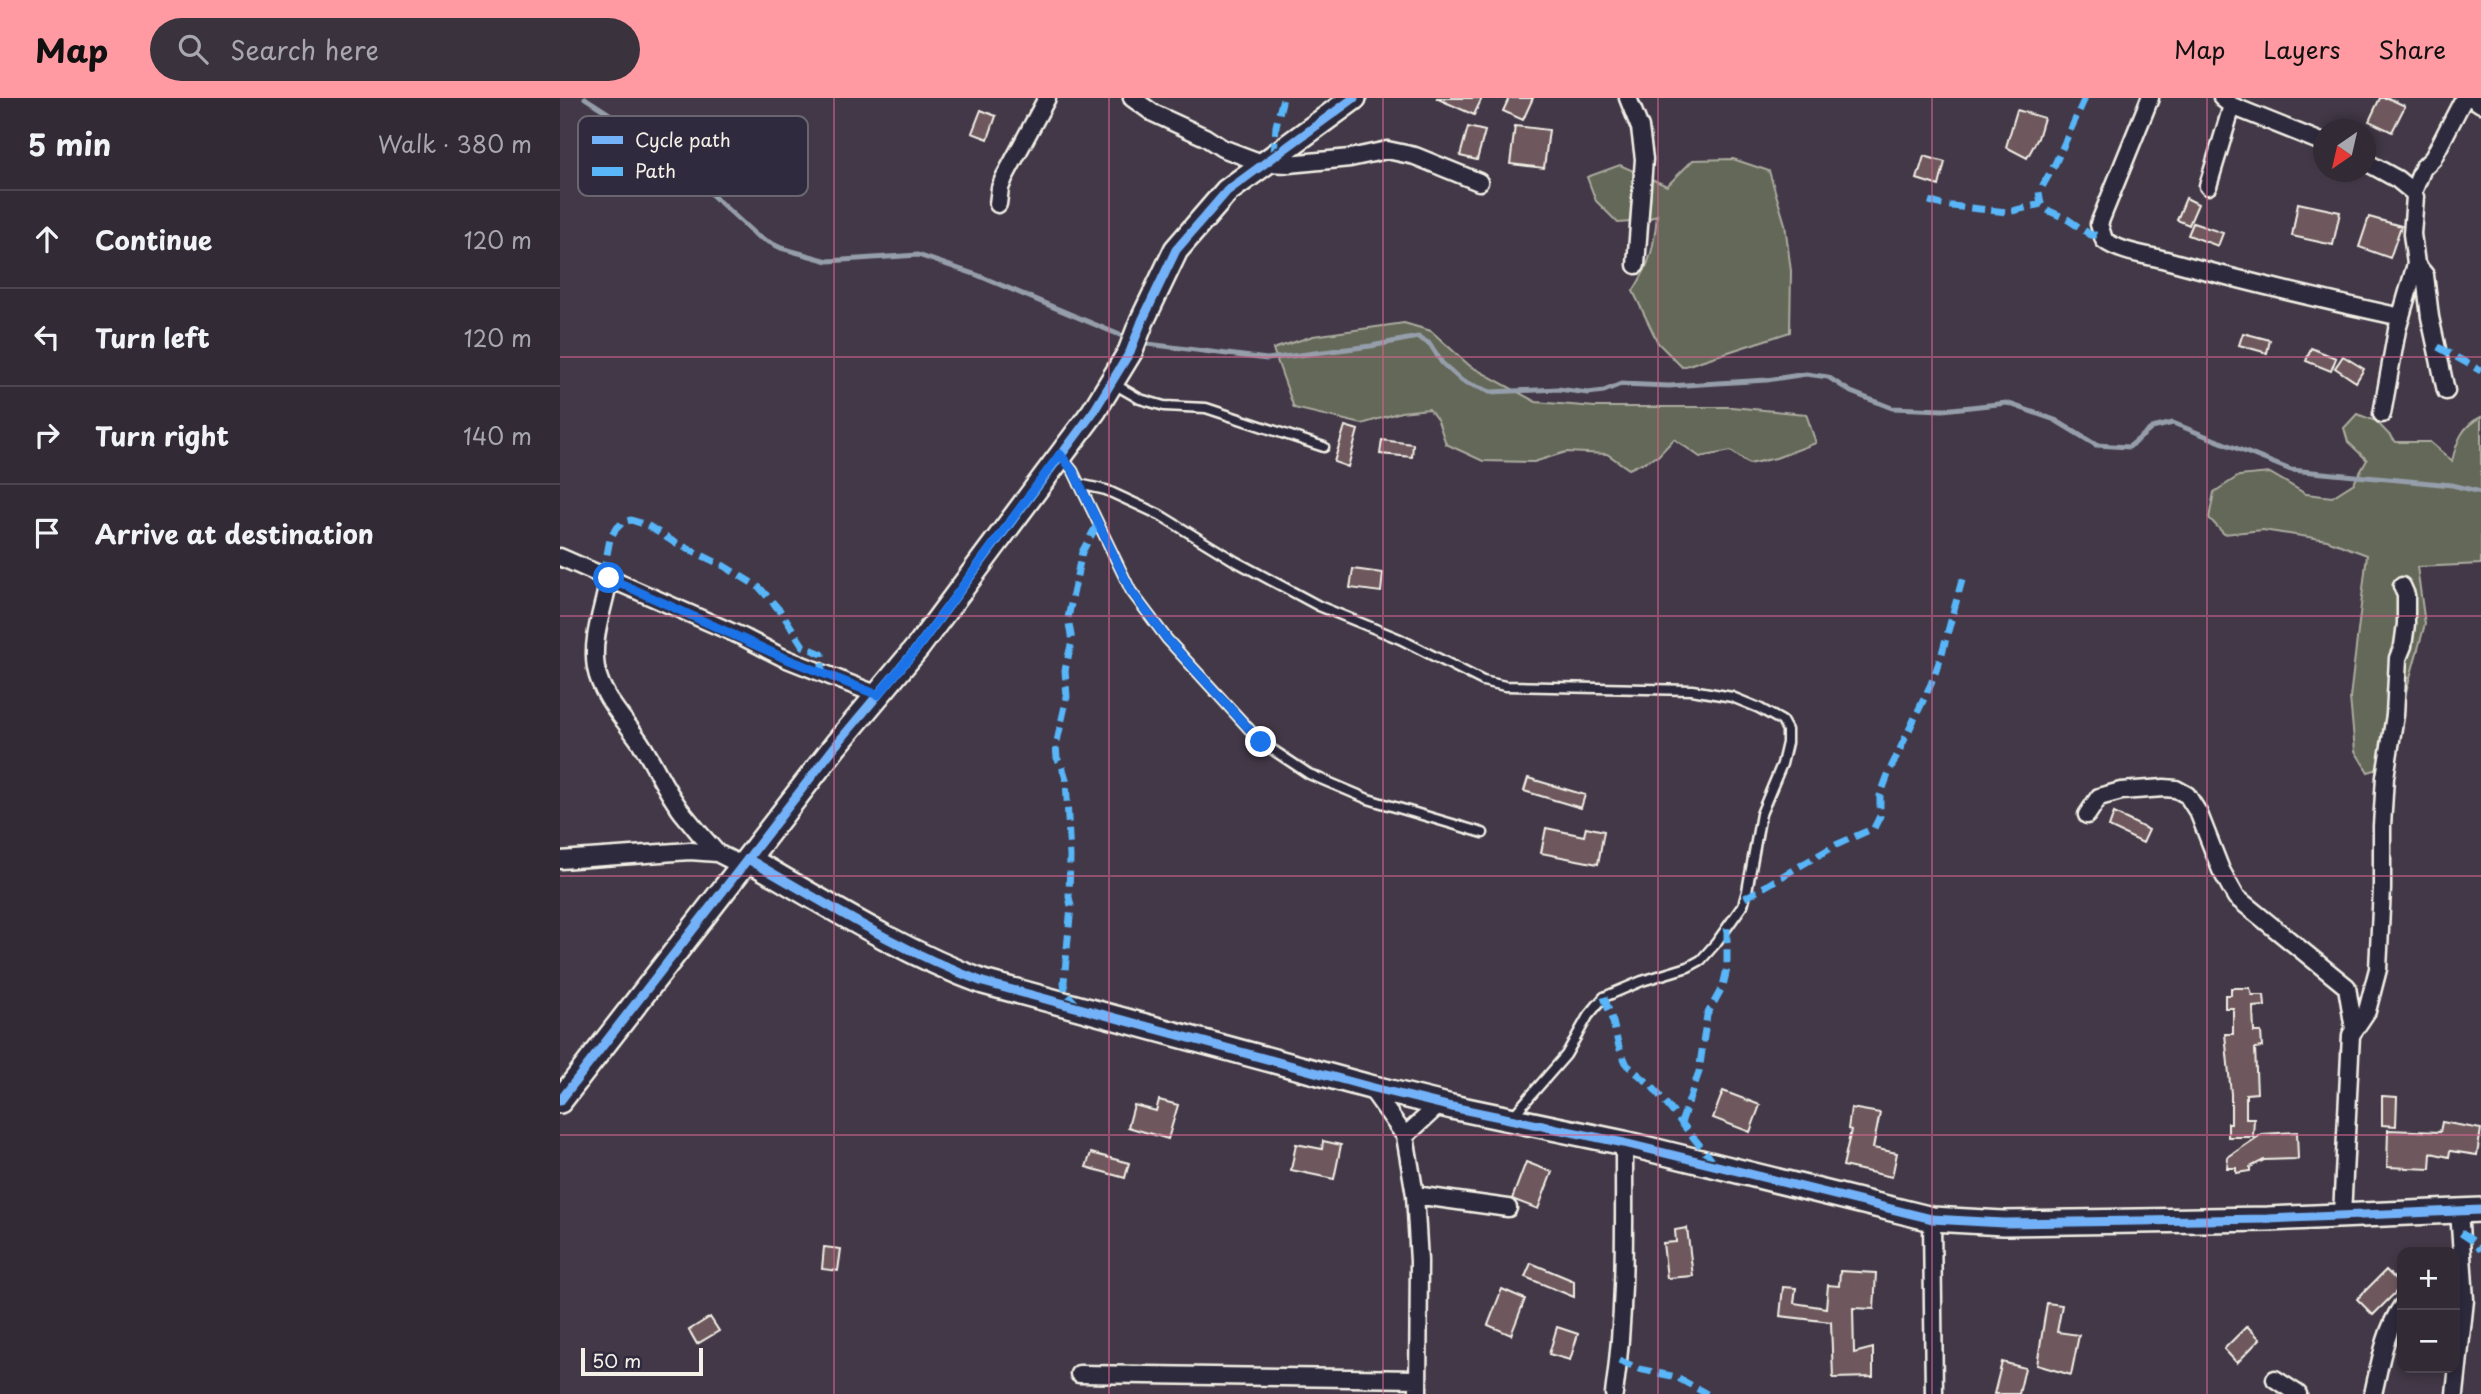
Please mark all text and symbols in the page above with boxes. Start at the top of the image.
search box [150,18,640,81]
text: Map [35,24,108,74]
icon: search [174,30,212,68]
text: Search here [230,30,379,69]
text: Map [2174,31,2225,67]
text: Layers [2263,31,2340,67]
text: Share [2378,31,2446,67]
legend [578,116,808,196]
north arrow [2313,119,2376,182]
text: 5 min [28,121,111,166]
text: Cycle path [635,125,731,153]
text: Walk · 380 m [378,126,532,161]
text: Path [635,156,676,184]
icon: ahead [28,220,66,258]
text: Continue [95,220,212,259]
text: 120 m [464,222,532,257]
icon: left [28,318,66,356]
text: Turn left [95,318,210,357]
text: 120 m [464,320,532,355]
icon: right [28,416,66,454]
text: Turn right [95,416,229,455]
text: 140 m [463,418,532,453]
icon: arrive [28,514,66,552]
text: Arrive at destination [95,514,374,553]
route start [593,562,624,593]
route end [1245,726,1276,757]
map controls [2397,1247,2460,1373]
button: + [2397,1247,2460,1310]
button: − [2397,1310,2460,1373]
scale bar [581,1345,704,1377]
text: 50 m [592,1346,641,1374]

